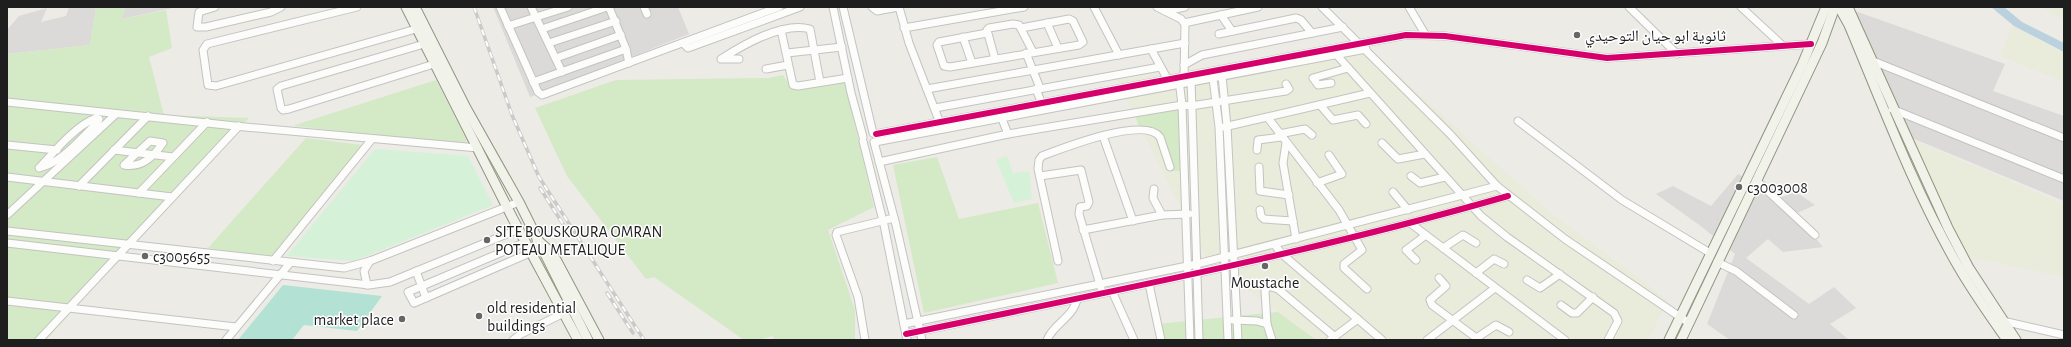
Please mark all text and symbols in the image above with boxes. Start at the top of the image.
place label: ثانوية ابو حيان التوحيدي [1585,28,1727,48]
marker: ثانوية ابو حيان التوحيدي [1572,30,1582,40]
place label: c3003008 [1747,180,1808,196]
marker: c3003008 [1734,182,1744,192]
place label: SITE BOUSKOURA OMRAN POTEAU METALIQUE [495,224,662,259]
marker: SITE BOUSKOURA OMRAN POTEAU METALIQUE [482,235,492,245]
place label: c3005655 [153,249,210,265]
marker: c3005655 [140,251,150,261]
marker: Moustache [1260,261,1270,271]
place label: Moustache [1231,275,1299,291]
place label: old residential buildings [487,300,576,334]
marker: old residential buildings [474,311,484,321]
place label: market place [314,312,394,328]
marker: market place [397,314,407,324]

